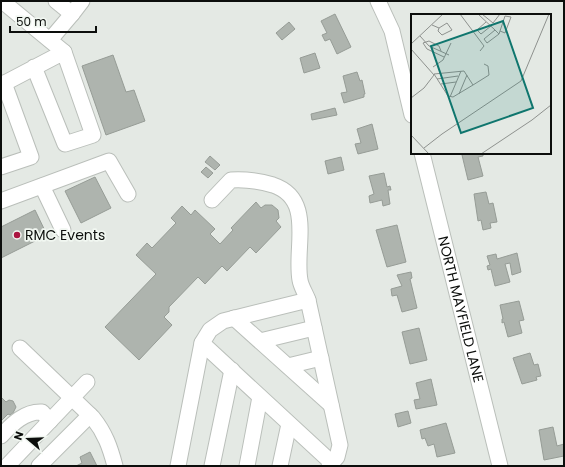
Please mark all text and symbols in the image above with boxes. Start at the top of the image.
scale bar [10,8,96,34]
text: 50 m [16,13,47,30]
inset map [411,14,551,154]
place label: RMC Events [25,225,105,245]
marker: RMC Events [12,230,22,240]
street label: NORTH MAYFIELD LANE [433,234,489,384]
north arrow [8,419,48,459]
text: N [10,429,27,442]

